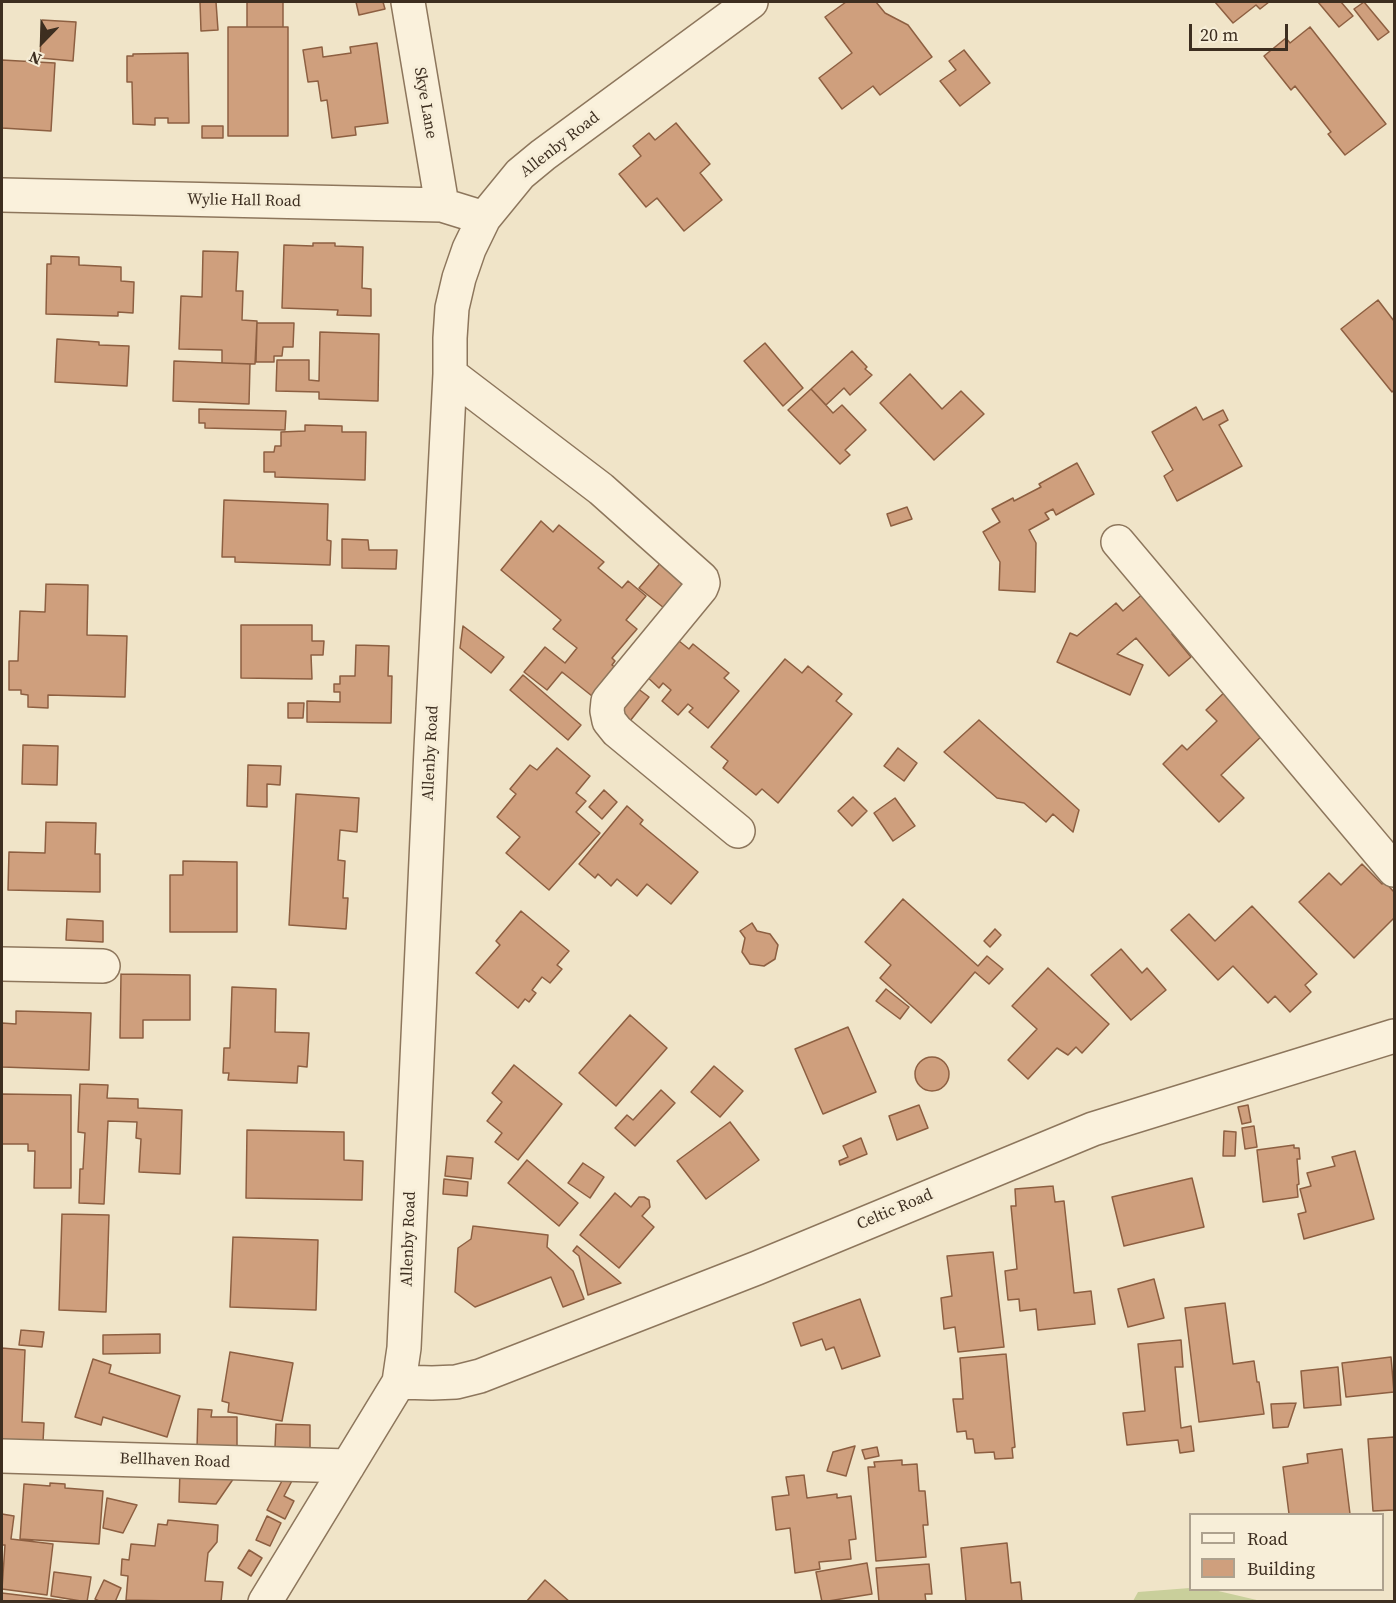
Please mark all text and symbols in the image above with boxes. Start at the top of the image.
north arrow [12,12,72,72]
scale bar [1192,12,1291,50]
text: 20 m [1200,22,1238,47]
text: N [25,46,45,71]
street label: Skye Lane [409,66,441,140]
street label: Allenby Road [517,108,603,182]
street label: Wylie Hall Road [187,190,301,212]
street label: Allenby Road [419,705,443,801]
street label: Celtic Road [854,1185,936,1235]
street label: Allenby Road [398,1191,420,1287]
street label: Bellhaven Road [119,1449,231,1473]
legend [1189,1513,1384,1591]
text: Road [1247,1526,1288,1551]
text: Building [1247,1556,1315,1581]

